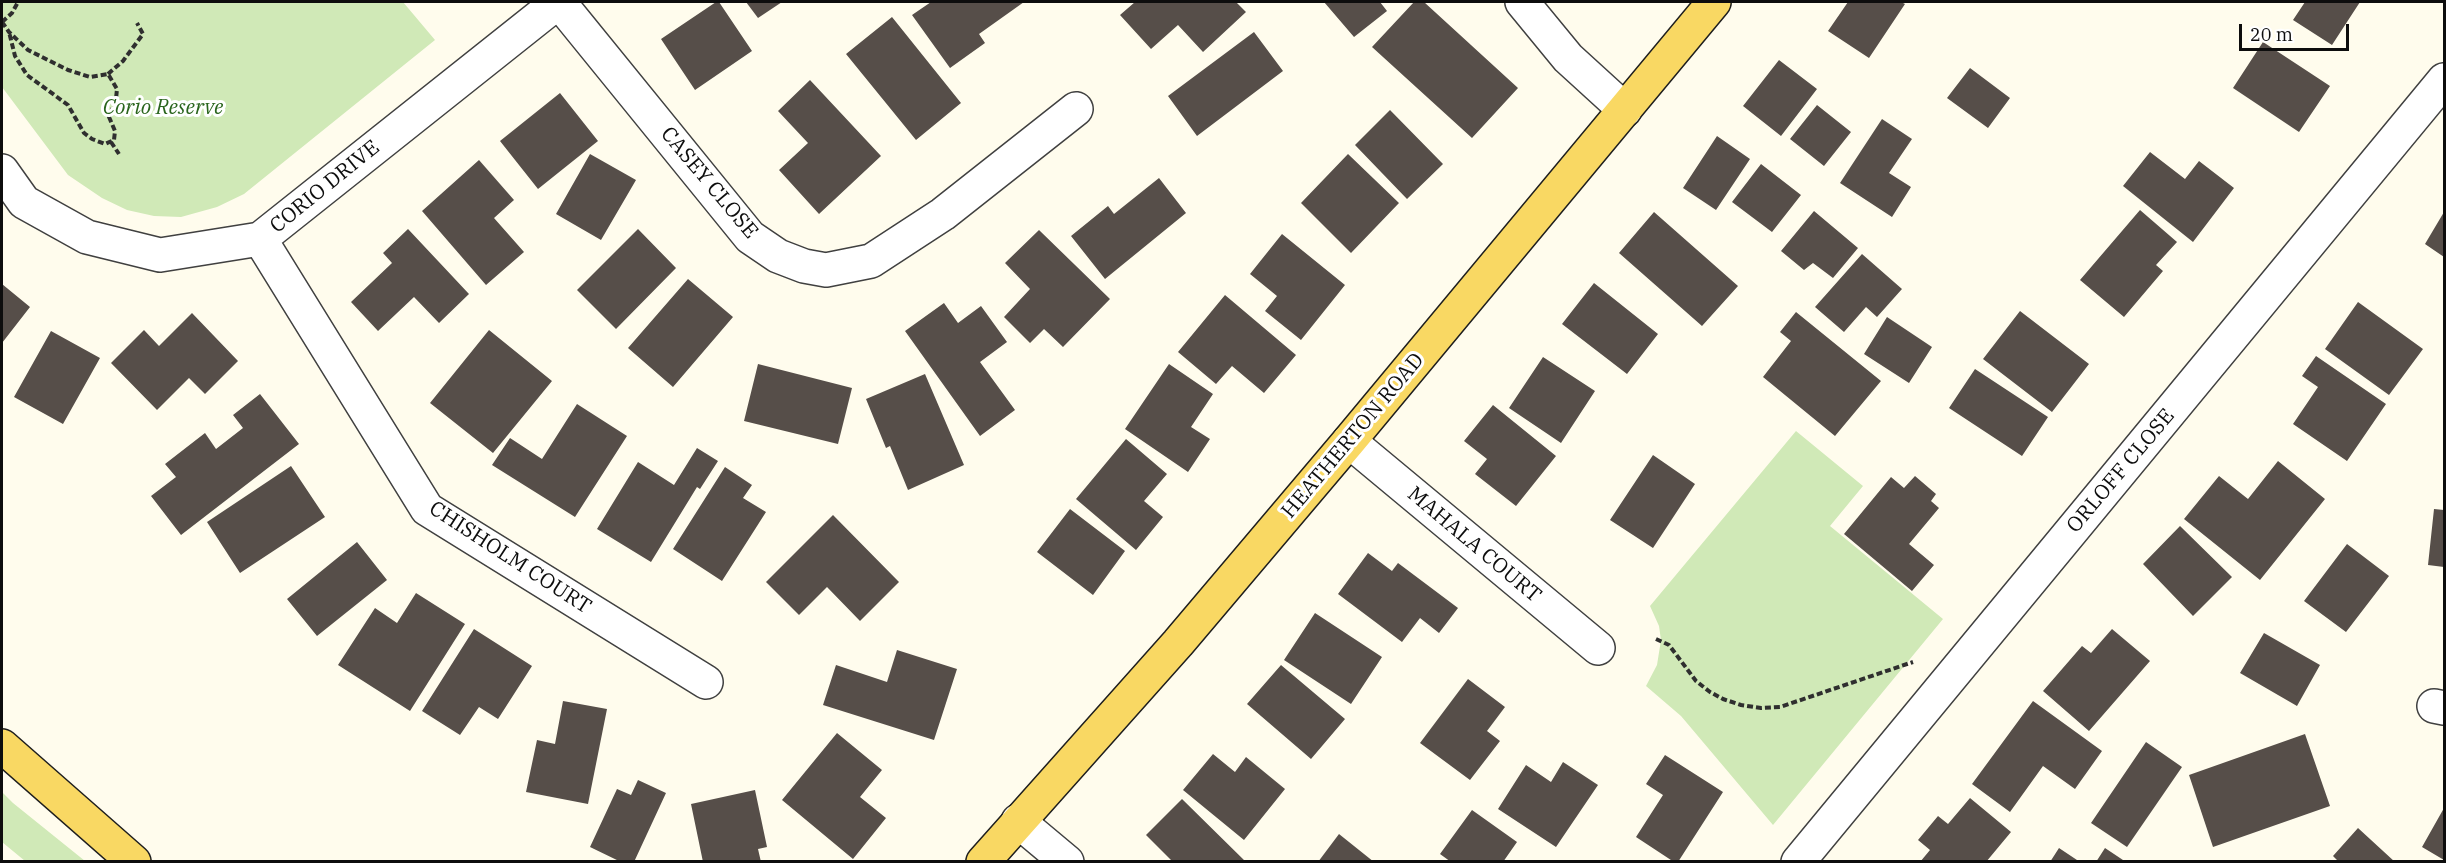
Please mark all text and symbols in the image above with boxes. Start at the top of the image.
scale bar [2242,12,2352,50]
text: 20 m [2250,23,2293,46]
park label: Corio Reserve [103,95,223,121]
street label: CASEY CLOSE [655,122,763,244]
street label: CORIO DRIVE [265,135,385,239]
street label: HEATHERTON ROAD [1277,348,1429,524]
street label: ORLOFF CLOSE [2062,404,2180,538]
street label: MAHALA COURT [1402,482,1546,608]
street label: CHISHOLM COURT [424,496,596,620]

